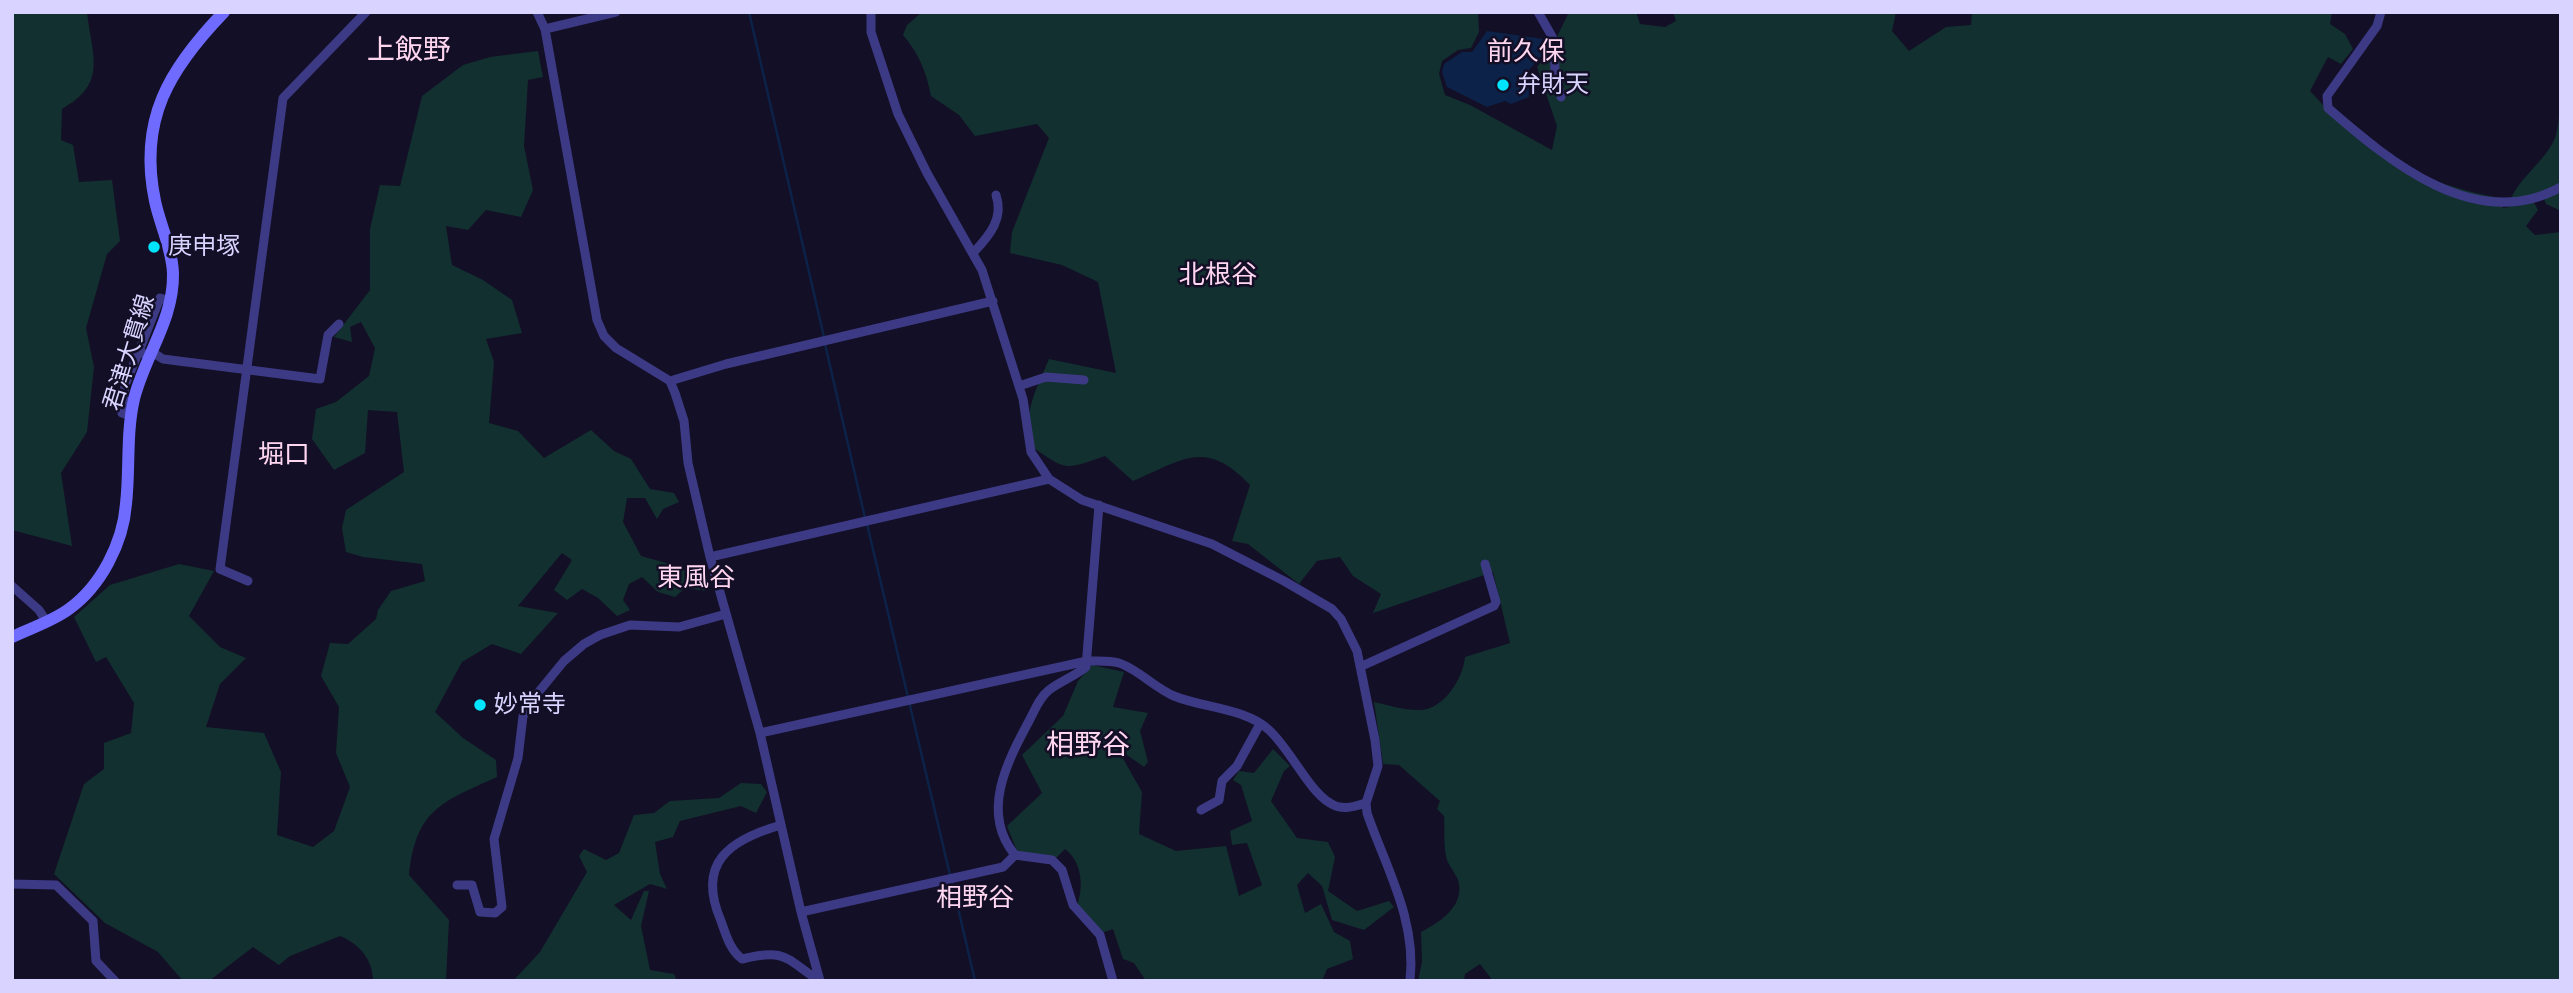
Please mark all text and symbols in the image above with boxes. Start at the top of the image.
district label: 上飯野 [367,34,451,68]
district label: 前久保 [1487,37,1565,69]
place label: 弁財天 [1517,71,1589,99]
marker: 弁財天 [1495,77,1511,93]
place label: 庚申塚 [168,233,240,261]
marker: 庚申塚 [146,239,162,255]
district label: 北根谷 [1179,260,1257,292]
street label: 君津大貫線 [99,291,161,415]
district label: 堀口 [258,440,310,472]
district label: 東風谷 [657,563,735,595]
place label: 妙常寺 [494,691,566,719]
marker: 妙常寺 [472,697,488,713]
district label: 相野谷 [1046,729,1130,763]
district label: 相野谷 [936,883,1014,915]

